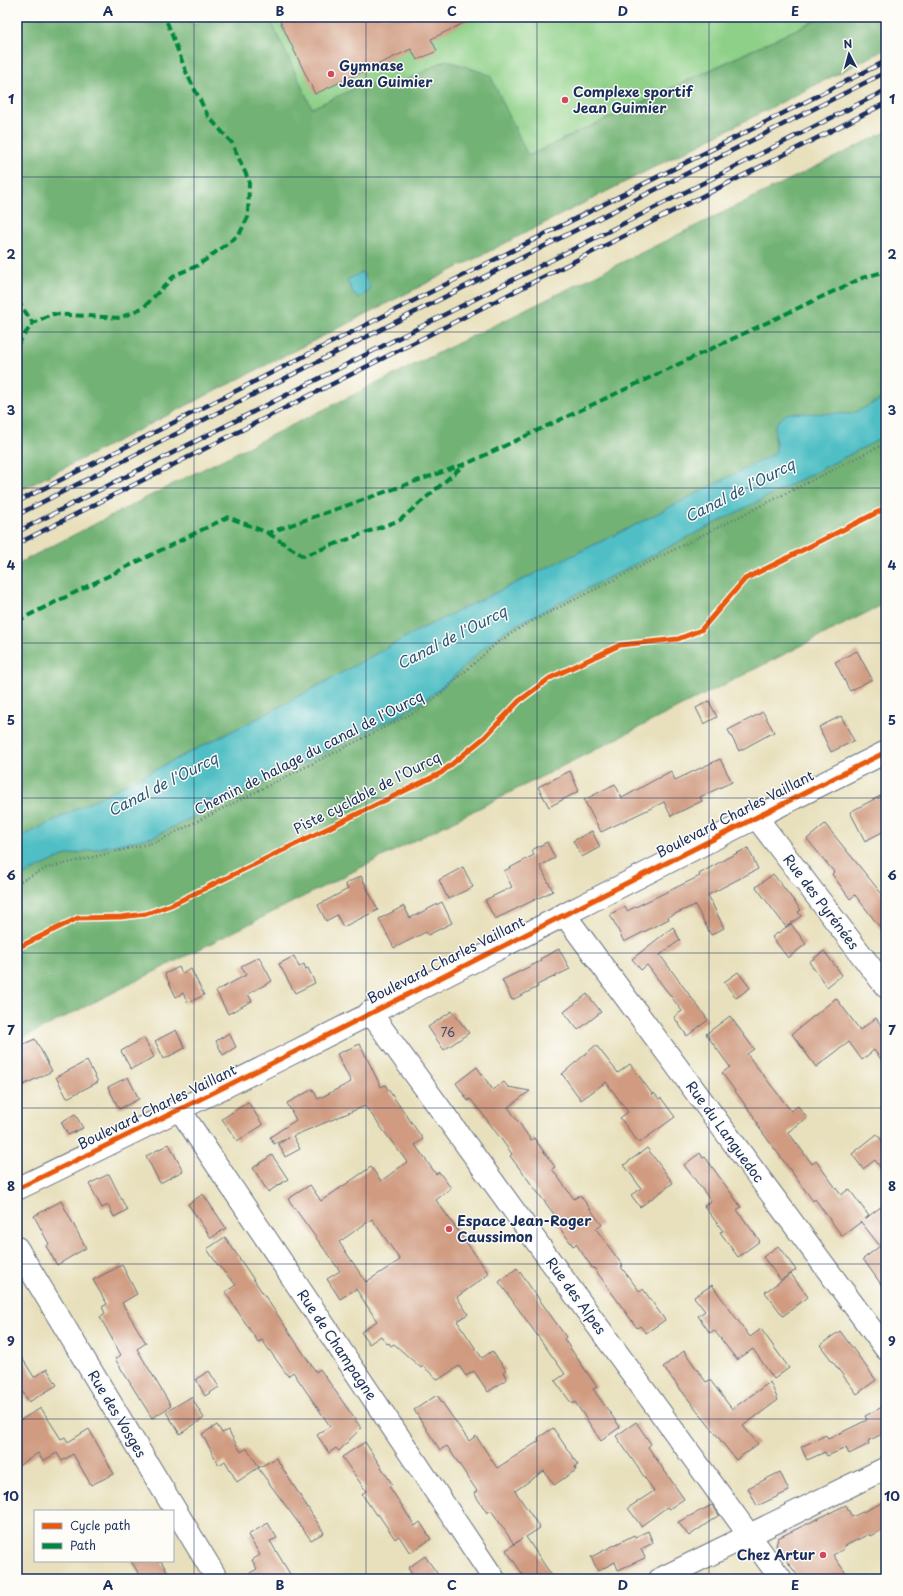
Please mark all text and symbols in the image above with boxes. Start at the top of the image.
text: A [103,1,113,20]
text: B [276,1,285,20]
text: C [447,1,457,20]
text: D [618,1,628,20]
text: E [791,1,799,20]
north arrow [829,34,869,74]
text: N [843,35,853,52]
place label: Gymnase Jean Guimier [339,55,433,92]
marker: Gymnase Jean Guimier [326,69,336,79]
place label: Complexe sportif Jean Guimier [573,81,694,118]
text: 1 [8,89,14,108]
text: 1 [889,89,895,108]
marker: Complexe sportif Jean Guimier [560,95,570,105]
text: 2 [6,244,16,263]
text: 2 [887,244,897,263]
text: 3 [7,400,16,419]
text: 3 [888,400,897,419]
water label: Canal de l'Ourcq [680,451,799,527]
text: 4 [7,555,16,574]
text: 4 [888,555,897,574]
water label: Canal de l'Ourcq [392,598,511,674]
street label: Chemin de halage du canal de l'Ourcq [191,685,427,820]
text: 5 [7,710,15,729]
text: 5 [888,710,896,729]
water label: Canal de l'Ourcq [103,745,222,821]
street label: Piste cyclable de l'Ourcq [289,746,444,839]
street label: Boulevard Charles Vaillant [652,764,818,863]
street label: Rue des Pyrénées [778,850,864,954]
text: 6 [6,865,16,884]
text: 6 [887,865,897,884]
street label: Boulevard Charles Vaillant [363,910,529,1009]
text: 7 [7,1020,15,1039]
text: 7 [888,1020,896,1039]
house number: 76 [441,1023,455,1041]
street label: Boulevard Charles Vaillant [74,1059,240,1154]
street label: Rue du Languedoc [681,1077,770,1187]
text: 8 [7,1176,15,1195]
text: 8 [888,1176,896,1195]
place label: Espace Jean-Roger Caussimon [457,1210,592,1247]
marker: Espace Jean-Roger Caussimon [444,1224,454,1234]
street label: Rue des Alpes [541,1253,612,1339]
street label: Rue de Champagne [292,1285,382,1404]
text: 9 [7,1331,15,1350]
text: 9 [888,1331,896,1350]
street label: Rue des Vosges [83,1366,152,1461]
text: 10 [3,1486,19,1505]
text: 10 [884,1486,900,1505]
legend [34,1510,174,1562]
text: Cycle path [70,1516,131,1534]
text: Path [70,1536,96,1554]
place label: Chez Artur [737,1544,816,1565]
marker: Chez Artur [818,1550,828,1560]
text: A [103,1575,113,1594]
text: B [276,1575,285,1594]
text: C [447,1575,457,1594]
text: D [618,1575,628,1594]
text: E [791,1575,799,1594]

